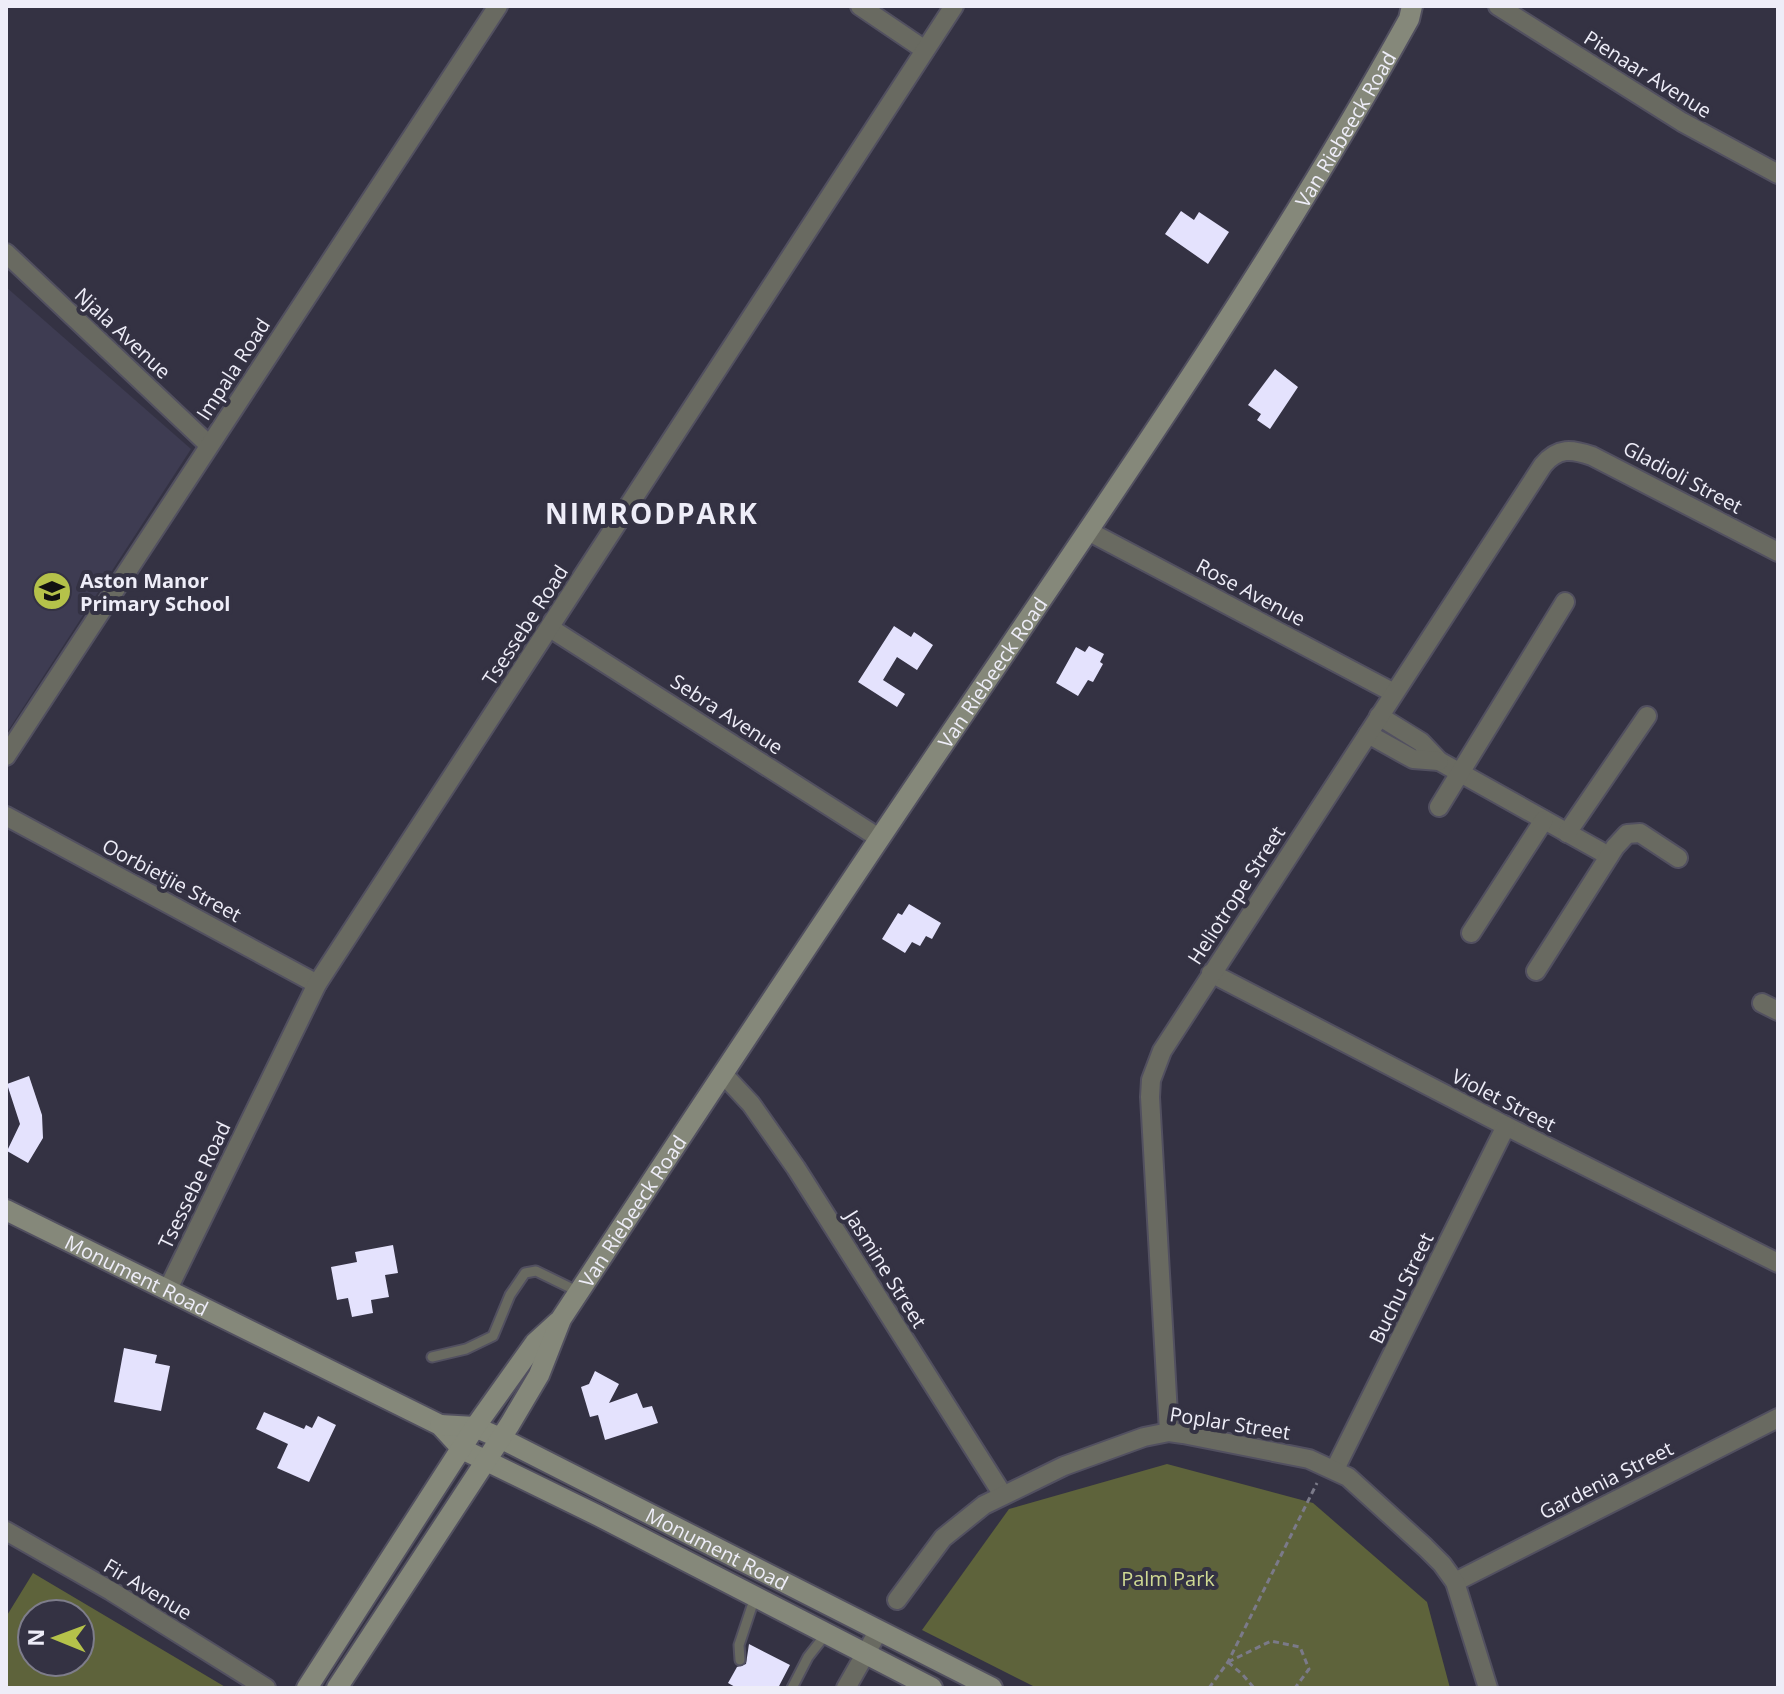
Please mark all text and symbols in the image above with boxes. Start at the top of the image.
street label: Pienaar Avenue [1579,24,1717,124]
street label: Van Riebeeck Road [1288,46,1402,212]
street label: Njala Avenue [69,281,177,385]
street label: Impala Road [190,313,276,425]
street label: Gladioli Street [1619,434,1747,520]
district label: NIMRODPARK [545,494,759,532]
street label: Rose Avenue [1192,552,1310,632]
street label: Tsessebe Road [476,560,574,690]
place label: Aston Manor Primary School [80,567,230,617]
school or university icon: Aston Manor Primary School [31,570,73,612]
street label: Van Riebeeck Road [931,592,1053,753]
street label: Sebra Avenue [666,668,788,760]
street label: Heliotrope Street [1181,821,1291,969]
street label: Oorbietjie Street [98,832,246,928]
street label: Violet Street [1447,1062,1561,1138]
street label: Tsessebe Road [152,1117,236,1253]
street label: Van Riebeeck Road [572,1130,692,1292]
street label: Jasmine Street [838,1203,933,1333]
street label: Monument Road [61,1228,213,1322]
street label: Buchu Street [1362,1228,1440,1348]
street label: Poplar Street [1168,1400,1292,1446]
street label: Gardenia Street [1534,1435,1678,1525]
street label: Monument Road [641,1501,793,1596]
street label: Fir Avenue [99,1552,197,1626]
park label: Palm Park [1121,1565,1215,1592]
north arrow [16,1598,96,1678]
text: N [20,1628,50,1647]

